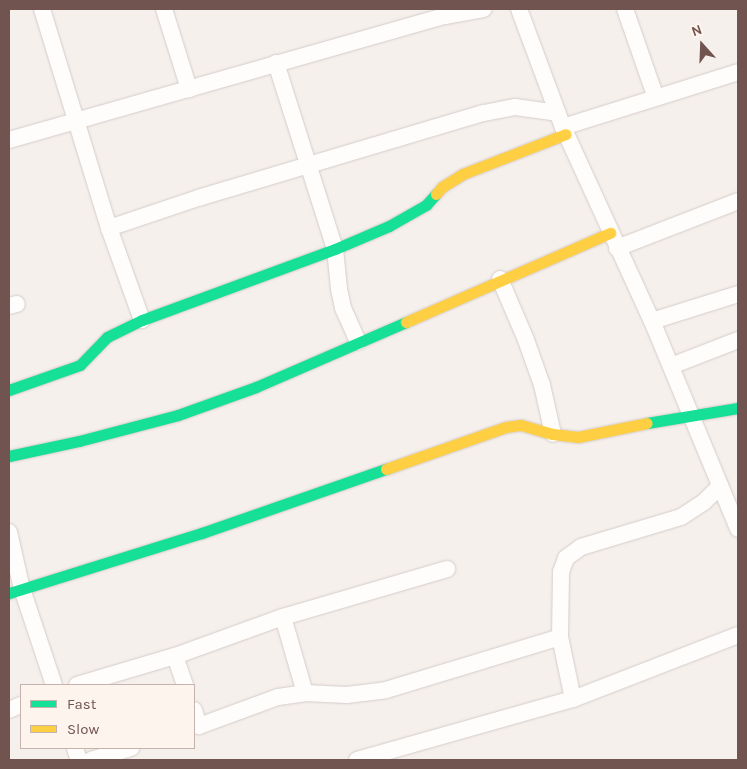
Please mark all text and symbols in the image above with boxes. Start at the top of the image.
north arrow [677,20,727,70]
text: N [689,21,704,40]
legend [20,684,195,749]
text: Fast [67,695,96,713]
text: Slow [67,720,99,738]

